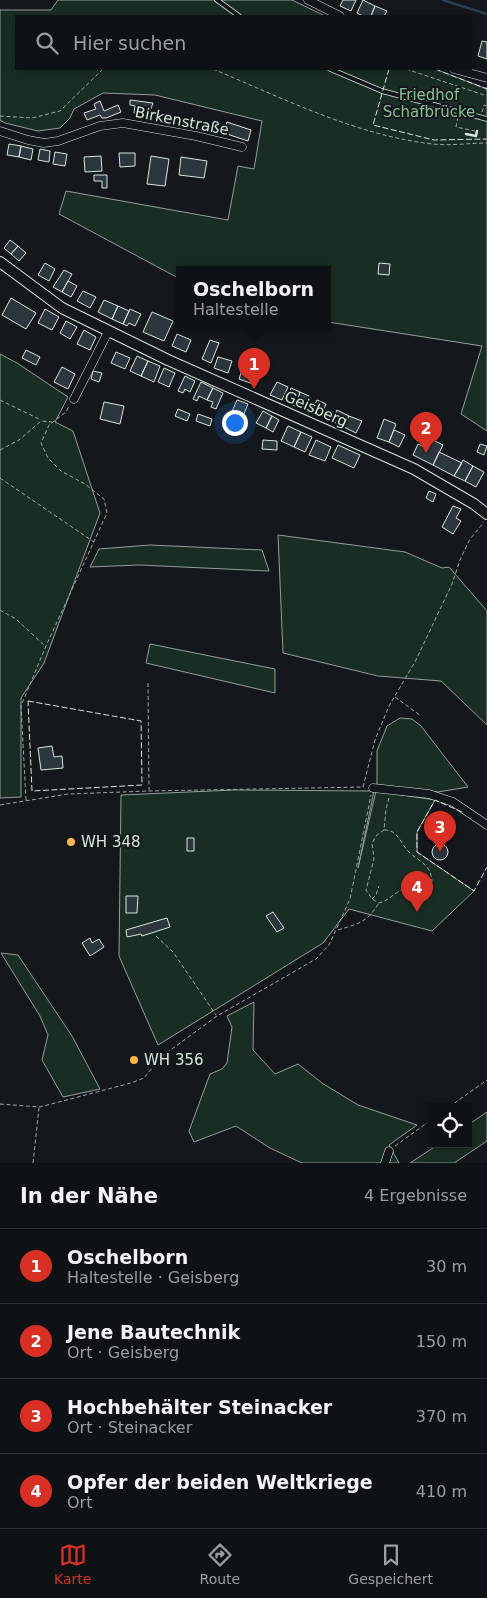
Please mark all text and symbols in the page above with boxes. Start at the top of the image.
search box [15,15,472,70]
icon: search [33,29,61,57]
text: Hier suchen [73,32,186,54]
park label: Friedhof Schafbrücke [383,86,475,121]
street label: Birkenstraße [134,103,230,139]
popup [176,266,331,331]
text: Oschelborn [193,278,314,300]
text: Haltestelle [193,300,278,319]
pin: 1 [238,348,270,389]
street label: Geisberg [282,387,350,431]
your location [222,410,248,436]
pin: 2 [410,412,442,453]
pin: 3 [424,811,456,852]
place label: WH 348 [81,833,141,851]
marker: WH 348 [65,836,77,848]
pin: 4 [401,871,433,912]
place label: WH 356 [144,1051,204,1069]
marker: WH 356 [128,1054,140,1066]
map controls [427,1103,472,1148]
button: locate [427,1103,472,1148]
text: In der Nähe [20,1184,158,1208]
text: 4 Ergebnisse [364,1186,467,1205]
text: Oschelborn [67,1246,188,1268]
text: 1 [30,1257,42,1276]
text: 30 m [426,1257,467,1276]
text: Haltestelle · Geisberg [67,1268,239,1287]
text: Jene Bautechnik [67,1321,240,1343]
text: 2 [30,1332,42,1351]
text: 150 m [416,1332,467,1351]
text: Ort · Geisberg [67,1343,179,1362]
text: Hochbehälter Steinacker [67,1396,332,1418]
text: 3 [30,1407,42,1426]
text: 370 m [416,1407,467,1426]
text: Ort · Steinacker [67,1418,192,1437]
text: Opfer der beiden Weltkriege [67,1471,373,1493]
text: 4 [30,1482,42,1501]
text: 410 m [416,1482,467,1501]
text: Ort [67,1493,92,1512]
tab: Karte [54,1541,91,1587]
tab: Route [200,1541,240,1587]
tab: Gespeichert [348,1541,433,1587]

